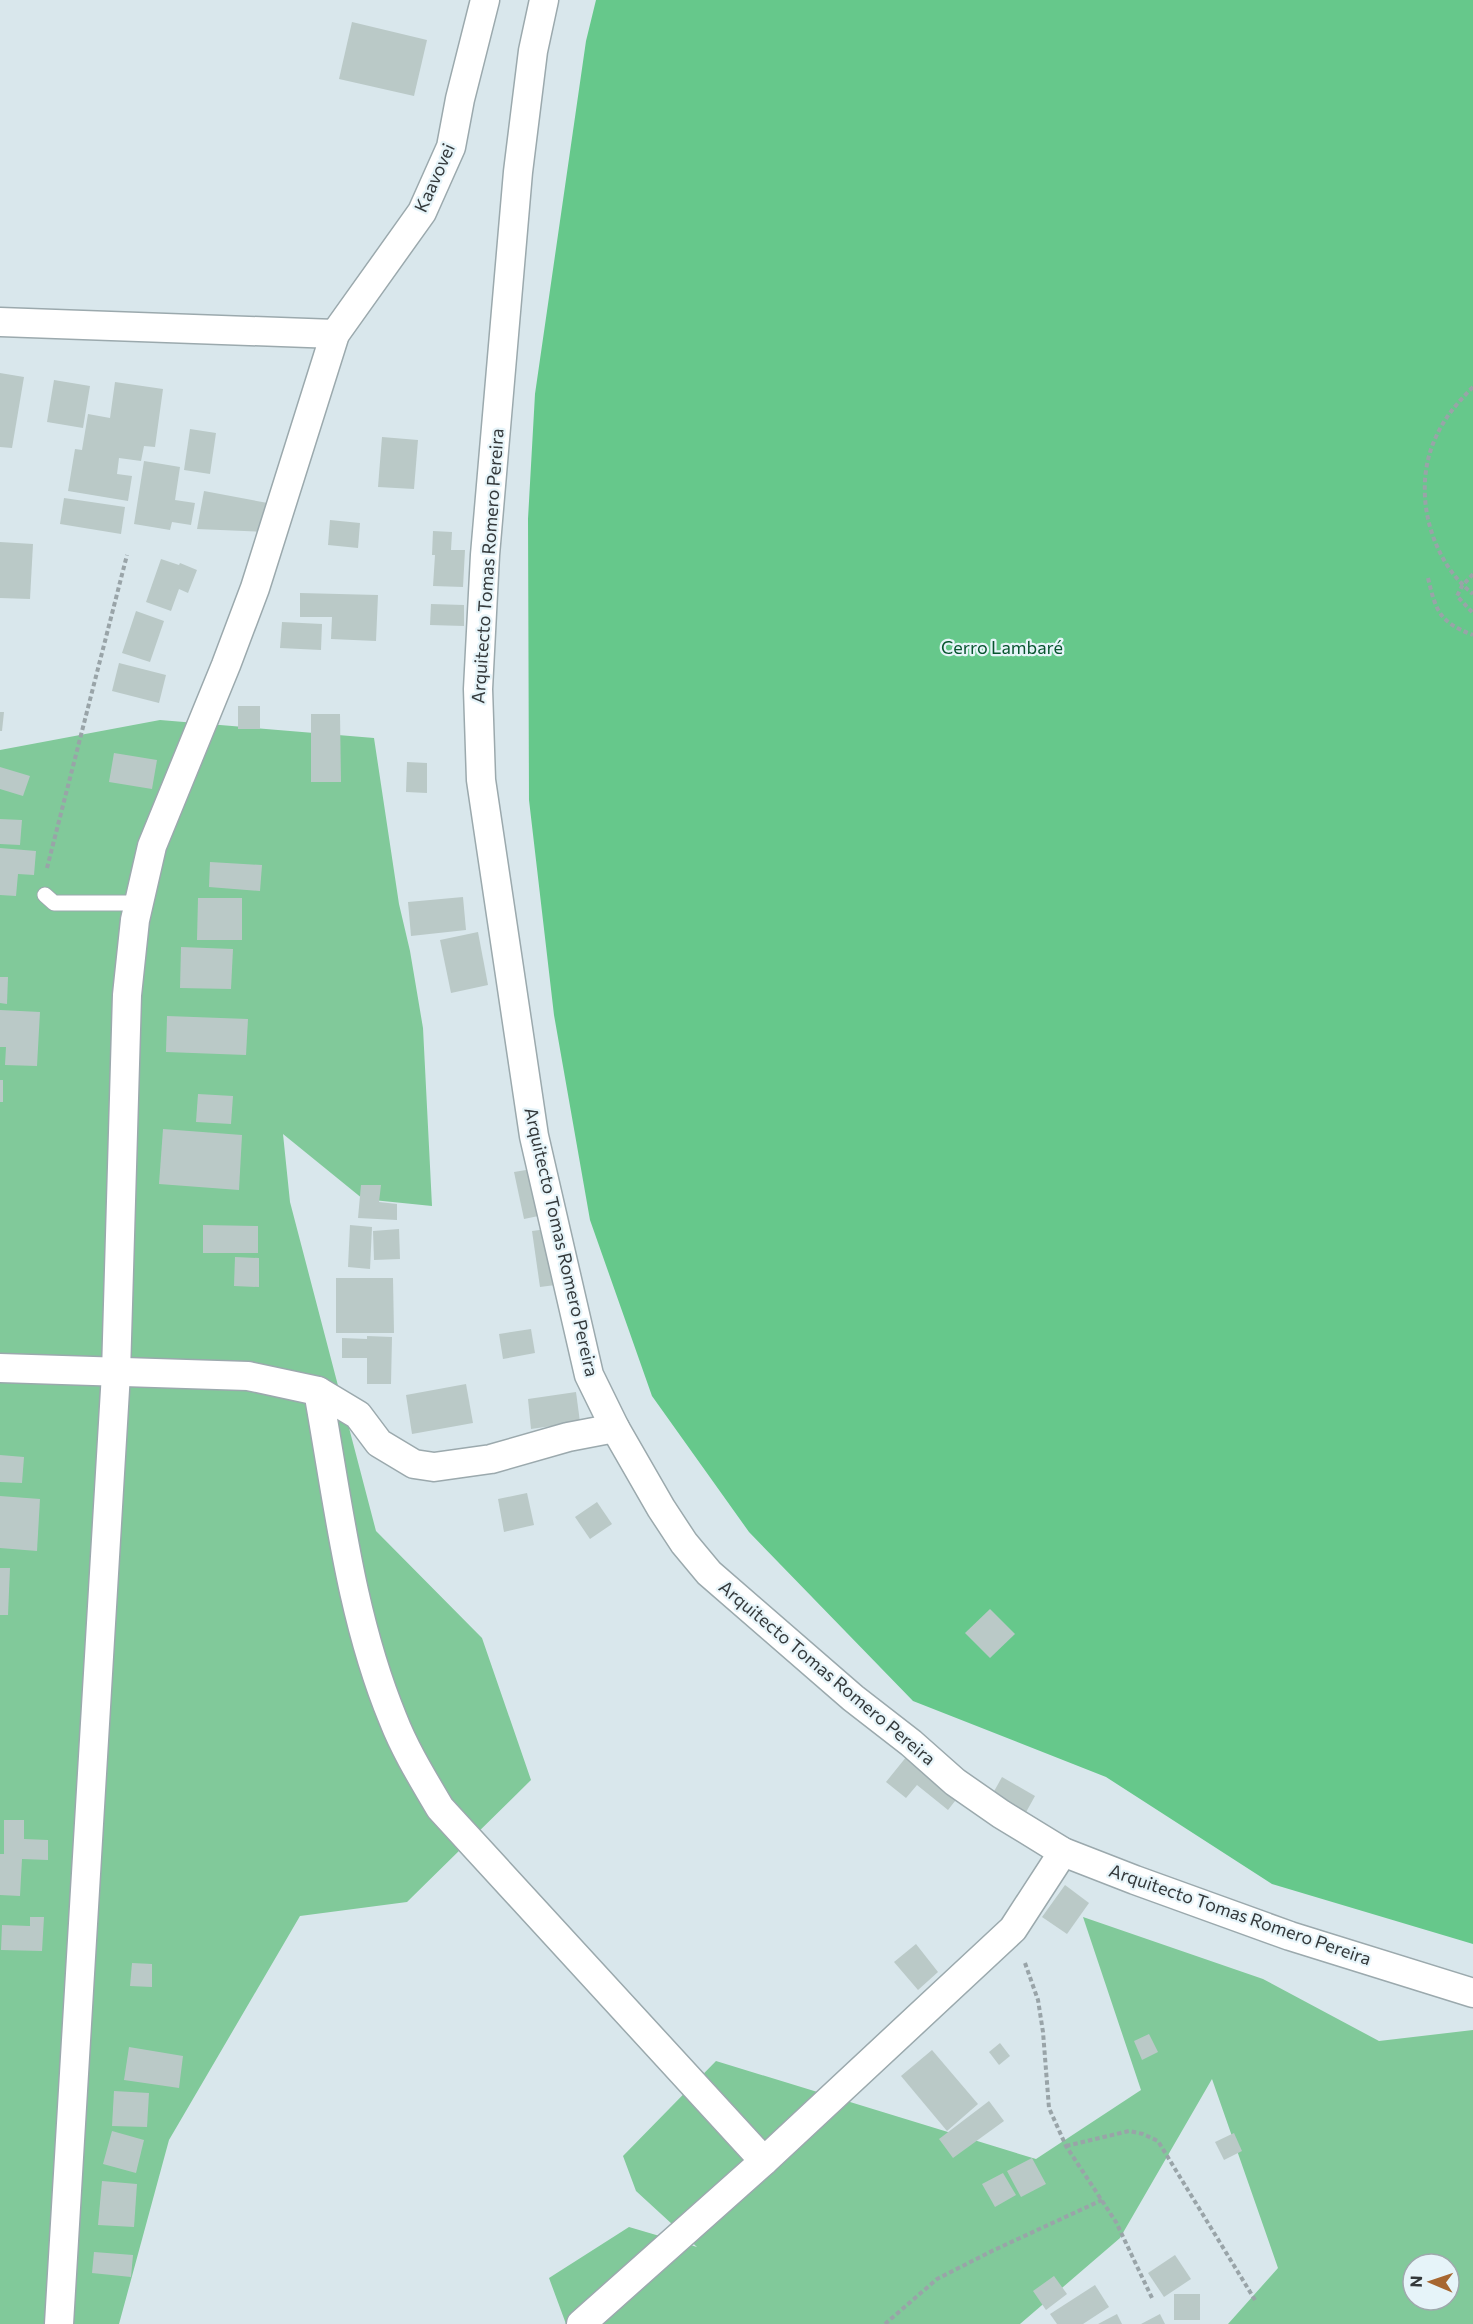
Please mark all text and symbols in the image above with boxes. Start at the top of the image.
street label: Kaavovei [409,140,459,215]
street label: Arquitecto Tomas Romero Pereira [466,428,508,704]
park label: Cerro Lambaré [941,636,1063,658]
street label: Arquitecto Tomas Romero Pereira [520,1105,604,1379]
street label: Arquitecto Tomas Romero Pereira [715,1575,940,1769]
street label: Arquitecto Tomas Romero Pereira [1106,1859,1374,1969]
north arrow [1401,2252,1461,2312]
text: N [1406,2275,1425,2288]

